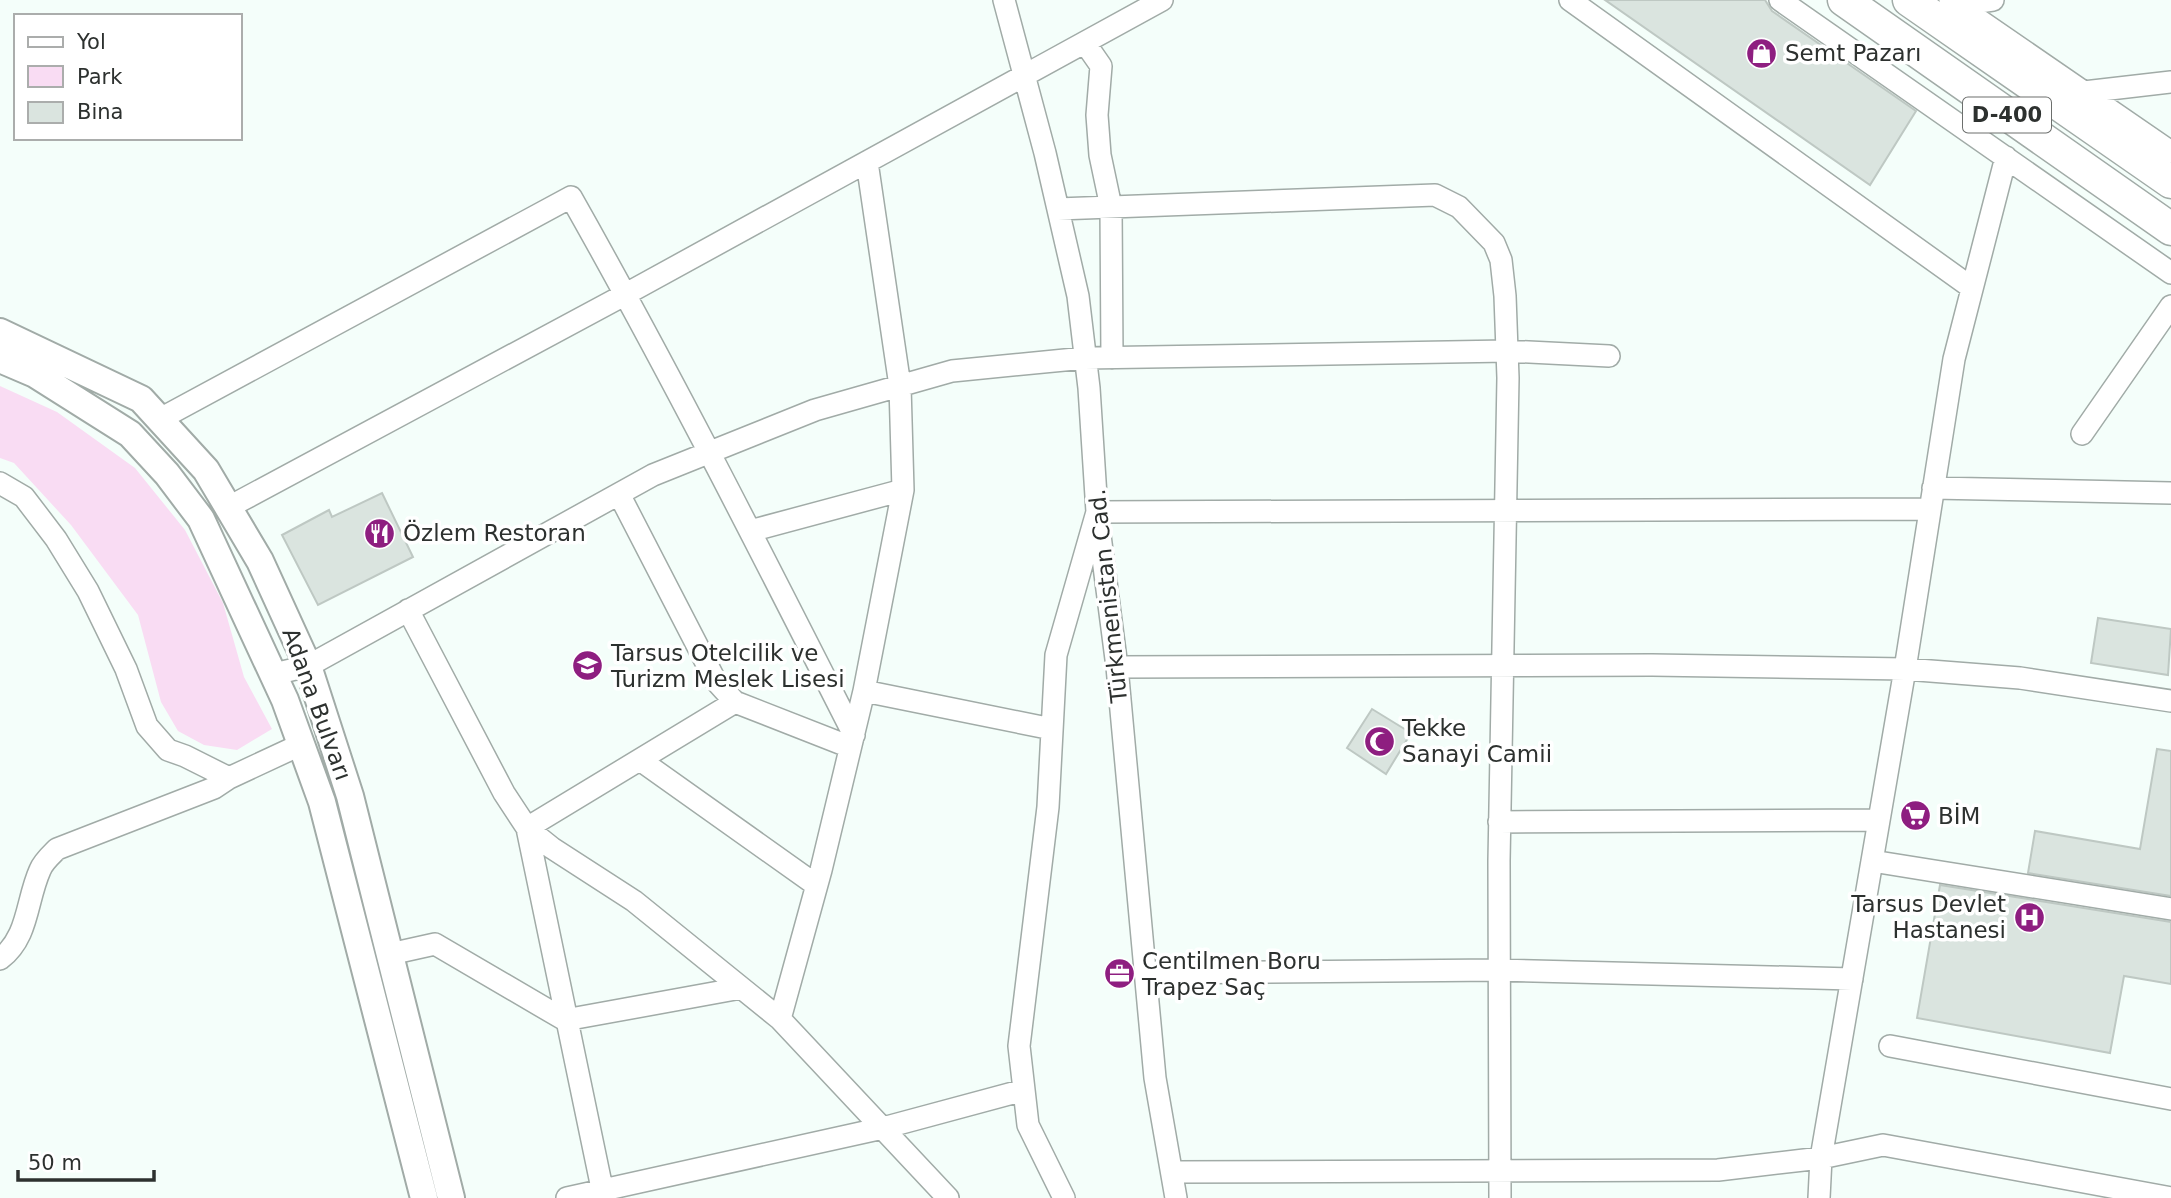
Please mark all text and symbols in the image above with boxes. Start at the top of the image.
legend [14,14,242,140]
text: Yol [76,30,106,54]
shop icon: Semt Pazarı [1745,36,1779,70]
place label: Semt Pazarı [1785,40,1921,66]
text: Park [77,65,123,89]
road number: D-400 [1963,97,2051,132]
text: Bina [77,100,123,124]
street label: Türkmenistan Cad. [1084,488,1132,705]
restaurant icon: Özlem Restoran [363,516,397,550]
place label: Özlem Restoran [403,519,586,546]
street label: Adana Bulvarı [277,624,357,784]
place label: Tarsus Otelcilik ve Turizm Meslek Lisesi [610,640,845,692]
school or university icon: Tarsus Otelcilik ve Turizm Meslek Lisesi [571,649,605,683]
place label: Tekke Sanayi Camii [1401,715,1552,767]
mosque icon: Tekke Sanayi Camii [1362,724,1396,758]
supermarket icon: BİM [1898,799,1932,833]
place label: BİM [1938,802,1980,829]
place label: Tarsus Devlet Hastanesi [1850,891,2006,943]
hospital icon: Tarsus Devlet Hastanesi [2012,900,2046,934]
place label: Centilmen Boru Trapez Saç [1141,948,1321,1000]
office icon: Centilmen Boru Trapez Saç [1102,957,1136,991]
scale bar [18,1138,154,1182]
text: 50 m [28,1151,82,1175]

